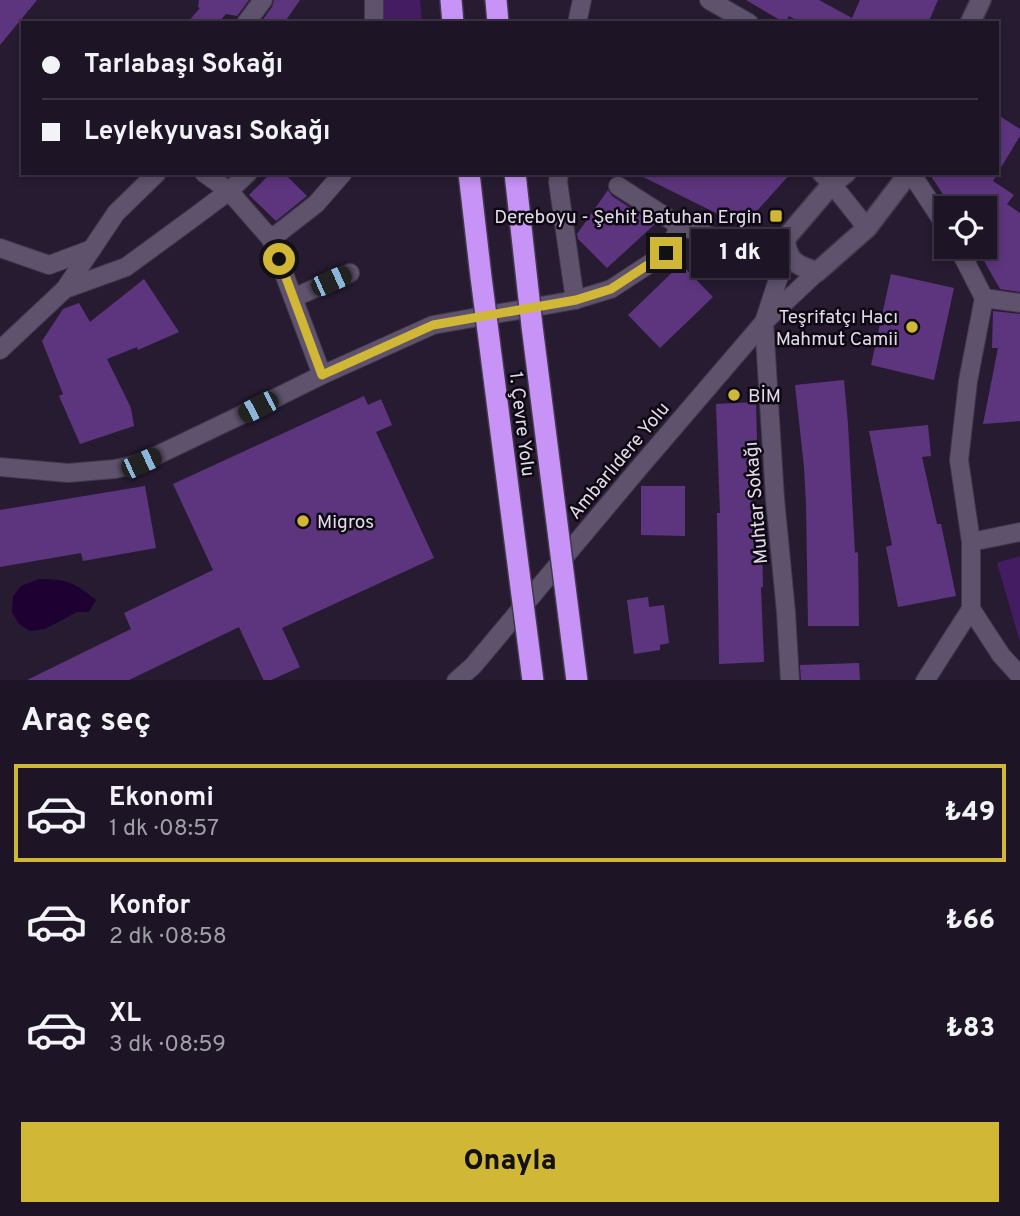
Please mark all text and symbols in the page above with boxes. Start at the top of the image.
text: Tarlabaşı Sokağı [84,49,283,82]
text: Leylekyuvası Sokağı [84,116,330,149]
map controls [934,196,997,259]
button: locate [934,196,997,259]
place label: Dereboyu - Şehit Batuhan Ergin [494,206,762,230]
marker: Dereboyu - Şehit Batuhan Ergin [768,208,784,224]
callout: 1 dk [690,229,788,278]
route end [650,237,682,269]
text: 1 dk [719,239,761,268]
route start [263,243,295,275]
car [308,263,355,299]
place label: Teşrifatçı Hacı Mahmut Camii [776,306,898,352]
marker: Teşrifatçı Hacı Mahmut Camii [904,319,920,335]
street label: 1. Çevre Yolu [503,370,539,478]
place label: BİM [748,384,781,409]
marker: BİM [726,387,742,403]
car [235,388,282,426]
street label: Ambarlıdere Yolu [563,398,676,525]
street label: Muhtar Sokağı [740,441,774,565]
car [118,445,165,481]
place label: Migros [317,511,374,535]
marker: Migros [295,513,311,529]
text: Araç seç [21,702,151,742]
icon: car [25,782,88,845]
text: Ekonomi [109,782,214,815]
text: ₺49 [945,797,995,830]
text: 1 dk · 08:57 [109,815,219,844]
icon: car [25,890,88,953]
text: Konfor [109,890,190,923]
text: ₺66 [946,905,995,938]
text: 2 dk · 08:58 [109,923,227,952]
icon: car [25,998,88,1061]
text: XL [109,998,141,1031]
text: ₺83 [946,1013,995,1046]
text: 3 dk · 08:59 [109,1031,226,1060]
button: Onayla [21,1122,999,1202]

